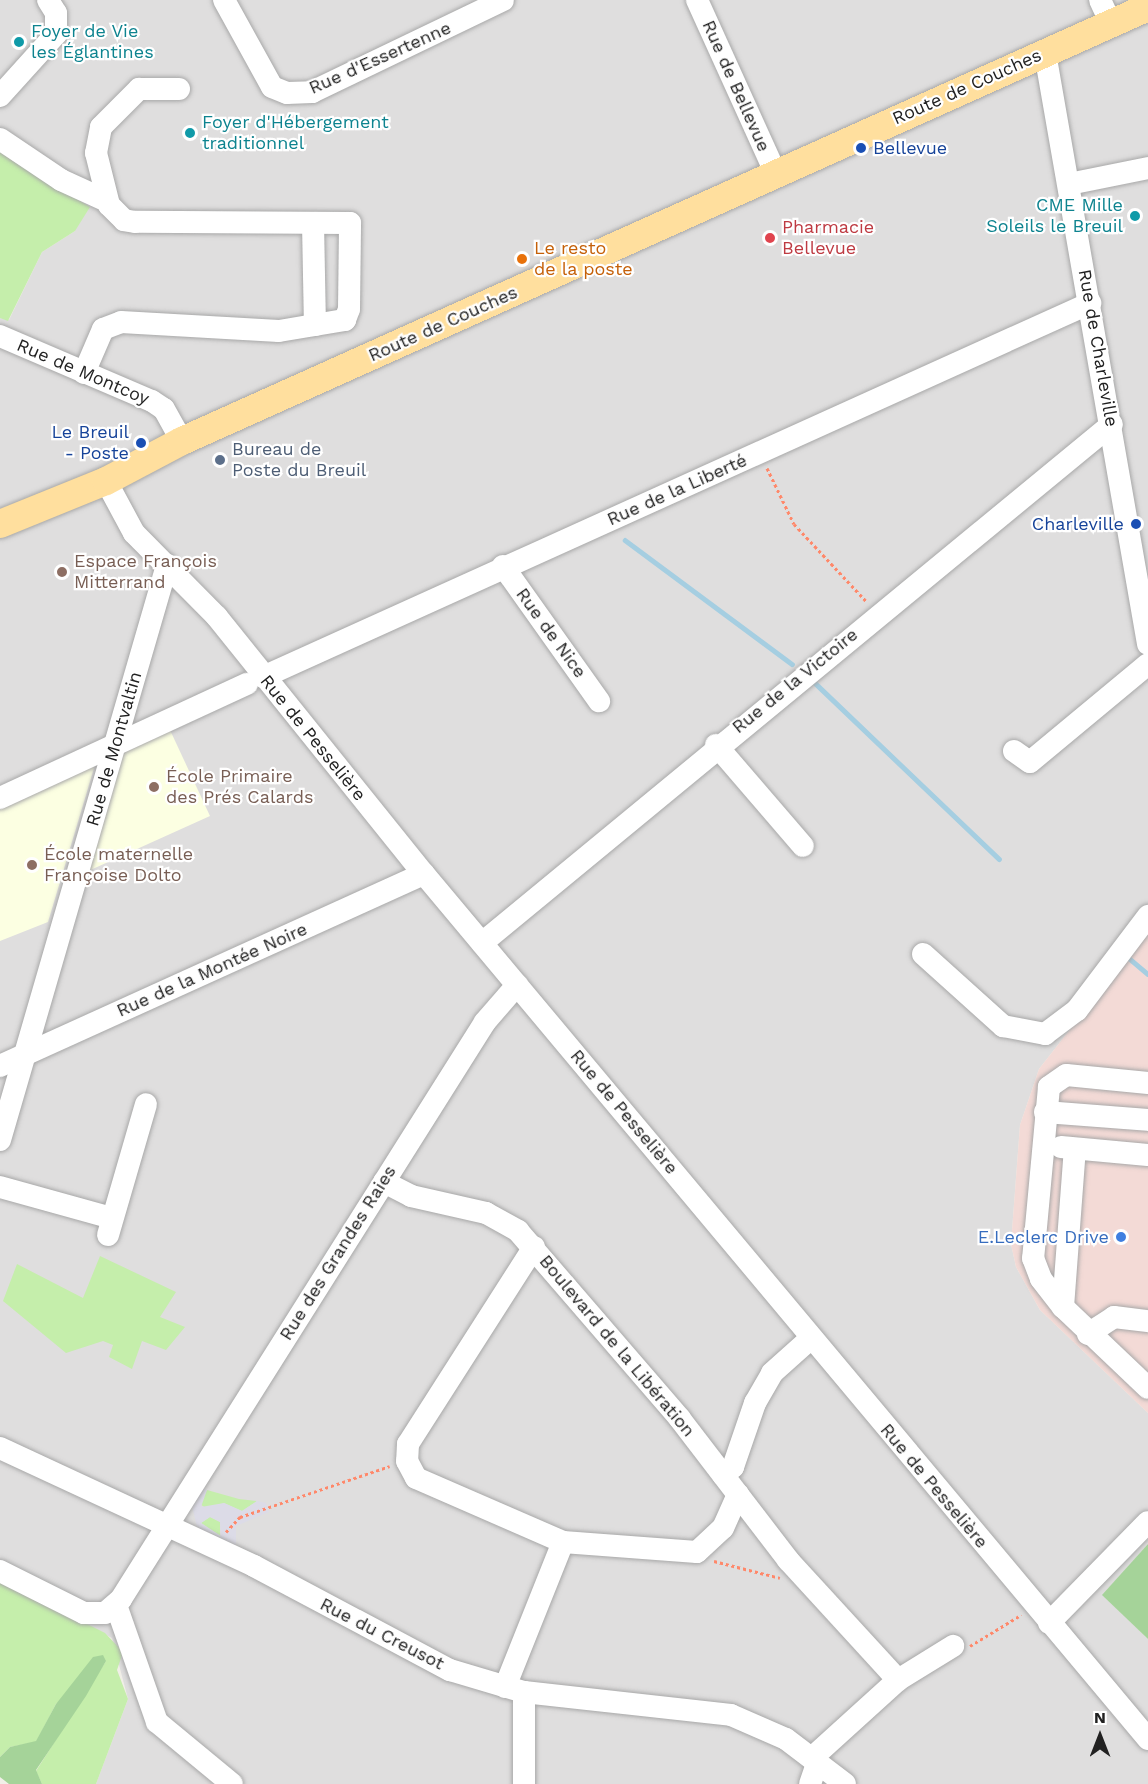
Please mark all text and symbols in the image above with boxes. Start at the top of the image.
street label: Rue d'Essertenne [306,17,454,99]
street label: Rue de Bellevue [697,17,775,155]
place label: Foyer de Vie les Églantines [31,21,154,63]
marker: Foyer de Vie les Églantines [12,35,26,49]
street label: Route de Couches [889,44,1045,130]
place label: Foyer d'Hébergement traditionnel [202,112,389,154]
marker: Foyer d'Hébergement traditionnel [183,126,197,140]
place label: Bellevue [873,137,947,159]
marker: Bellevue [854,141,868,155]
place label: CME Mille Soleils le Breuil [986,195,1123,238]
marker: CME Mille Soleils le Breuil [1128,209,1142,223]
place label: Pharmacie Bellevue [782,217,874,260]
marker: Pharmacie Bellevue [763,231,777,245]
place label: Le resto de la poste [534,238,633,280]
marker: Le resto de la poste [515,252,529,266]
street label: Rue de Charleville [1074,268,1122,428]
street label: Route de Couches [365,281,521,367]
street label: Rue de Montcoy [14,334,152,410]
place label: Le Breuil - Poste [51,422,129,464]
marker: Le Breuil - Poste [134,436,148,450]
place label: Bureau de Poste du Breuil [232,439,366,482]
street label: Rue de la Liberté [604,449,750,531]
marker: Bureau de Poste du Breuil [213,453,227,467]
place label: Charleville [1032,513,1124,535]
marker: Charleville [1129,517,1143,531]
place label: Espace François Mitterrand [74,551,217,594]
marker: Espace François Mitterrand [55,565,69,579]
street label: Rue de Nice [511,584,591,682]
street label: Rue de la Victoire [728,623,862,739]
street label: Rue de Montvaltin [82,669,146,829]
street label: Rue de Pesselière [256,671,370,805]
place label: École Primaire des Prés Calards [166,766,313,808]
marker: École Primaire des Prés Calards [147,780,161,794]
place label: École maternelle Françoise Dolto [44,844,193,886]
marker: École maternelle Françoise Dolto [25,858,39,872]
street label: Rue de la Montée Noire [113,918,311,1022]
street label: Rue de Pesselière [566,1045,682,1179]
street label: Rue des Grandes Raies [275,1162,401,1344]
place label: E.Leclerc Drive [978,1226,1109,1248]
marker: E.Leclerc Drive [1114,1230,1128,1244]
street label: Boulevard de la Libération [534,1251,700,1441]
street label: Rue de Pesselière [876,1419,992,1553]
street label: Rue du Creusot [316,1593,448,1675]
north arrow [1070,1706,1130,1766]
text: N [1094,1708,1106,1727]

